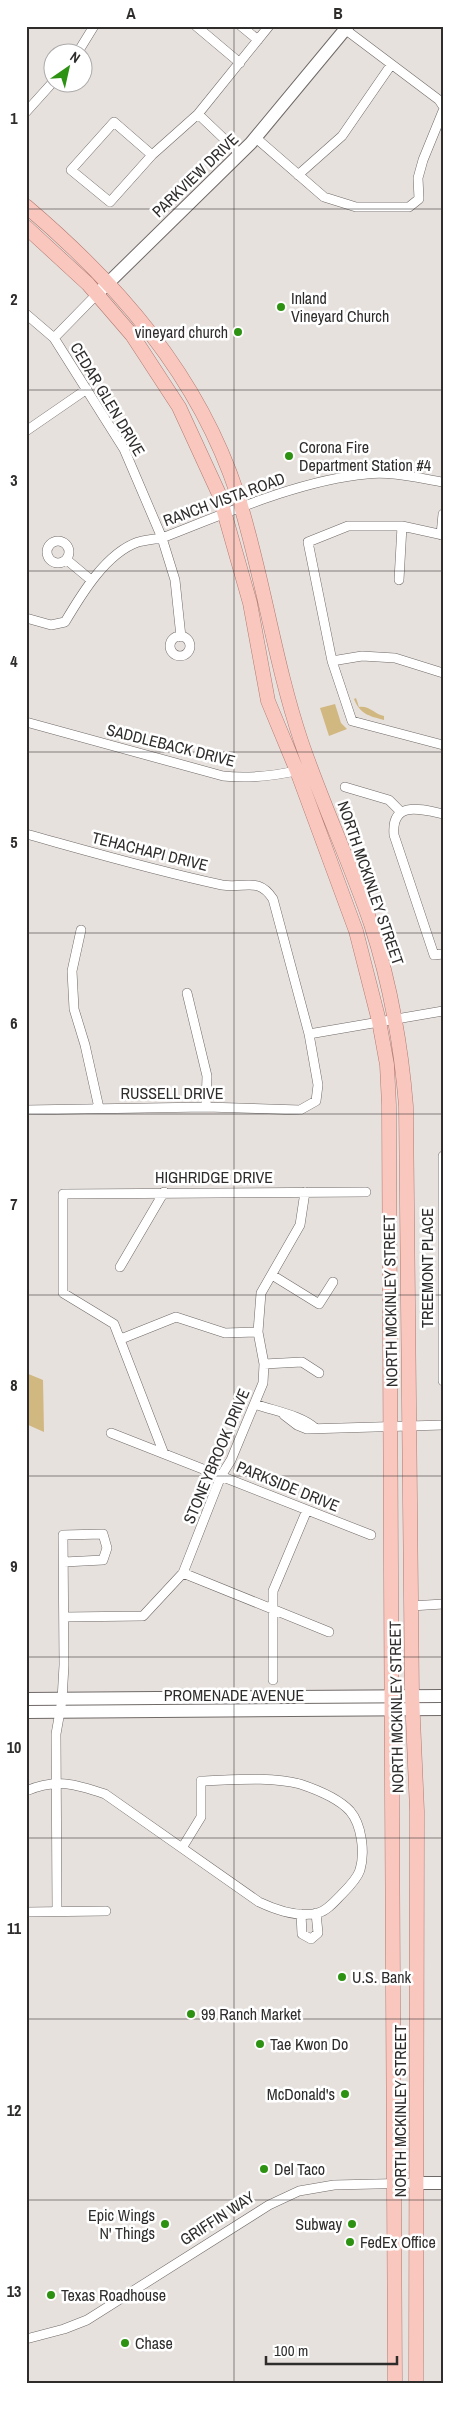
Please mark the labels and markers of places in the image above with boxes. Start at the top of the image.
place label: Inland Vineyard Church [291,287,389,327]
marker: Inland Vineyard Church [275,301,287,313]
place label: vineyard church [135,321,228,343]
marker: vineyard church [232,326,244,338]
place label: Corona Fire Department Station #4 [299,436,431,476]
marker: Corona Fire Department Station #4 [283,450,295,462]
place label: U.S. Bank [352,1966,412,1988]
marker: U.S. Bank [336,1971,348,1983]
place label: 99 Ranch Market [201,2003,301,2025]
marker: 99 Ranch Market [185,2008,197,2020]
place label: Tae Kwon Do [270,2033,348,2055]
marker: Tae Kwon Do [254,2038,266,2050]
place label: McDonald's [267,2083,335,2105]
marker: McDonald's [339,2088,351,2100]
place label: Del Taco [274,2158,325,2180]
marker: Del Taco [258,2163,270,2175]
place label: Epic Wings N' Things [88,2204,155,2244]
place label: Subway [295,2213,342,2235]
marker: Epic Wings N' Things [159,2218,171,2230]
marker: Subway [346,2218,358,2230]
place label: FedEx Office [360,2231,436,2253]
marker: FedEx Office [344,2236,356,2248]
place label: Texas Roadhouse [61,2284,166,2306]
marker: Texas Roadhouse [45,2289,57,2301]
place label: Chase [135,2332,173,2354]
marker: Chase [119,2337,131,2349]

